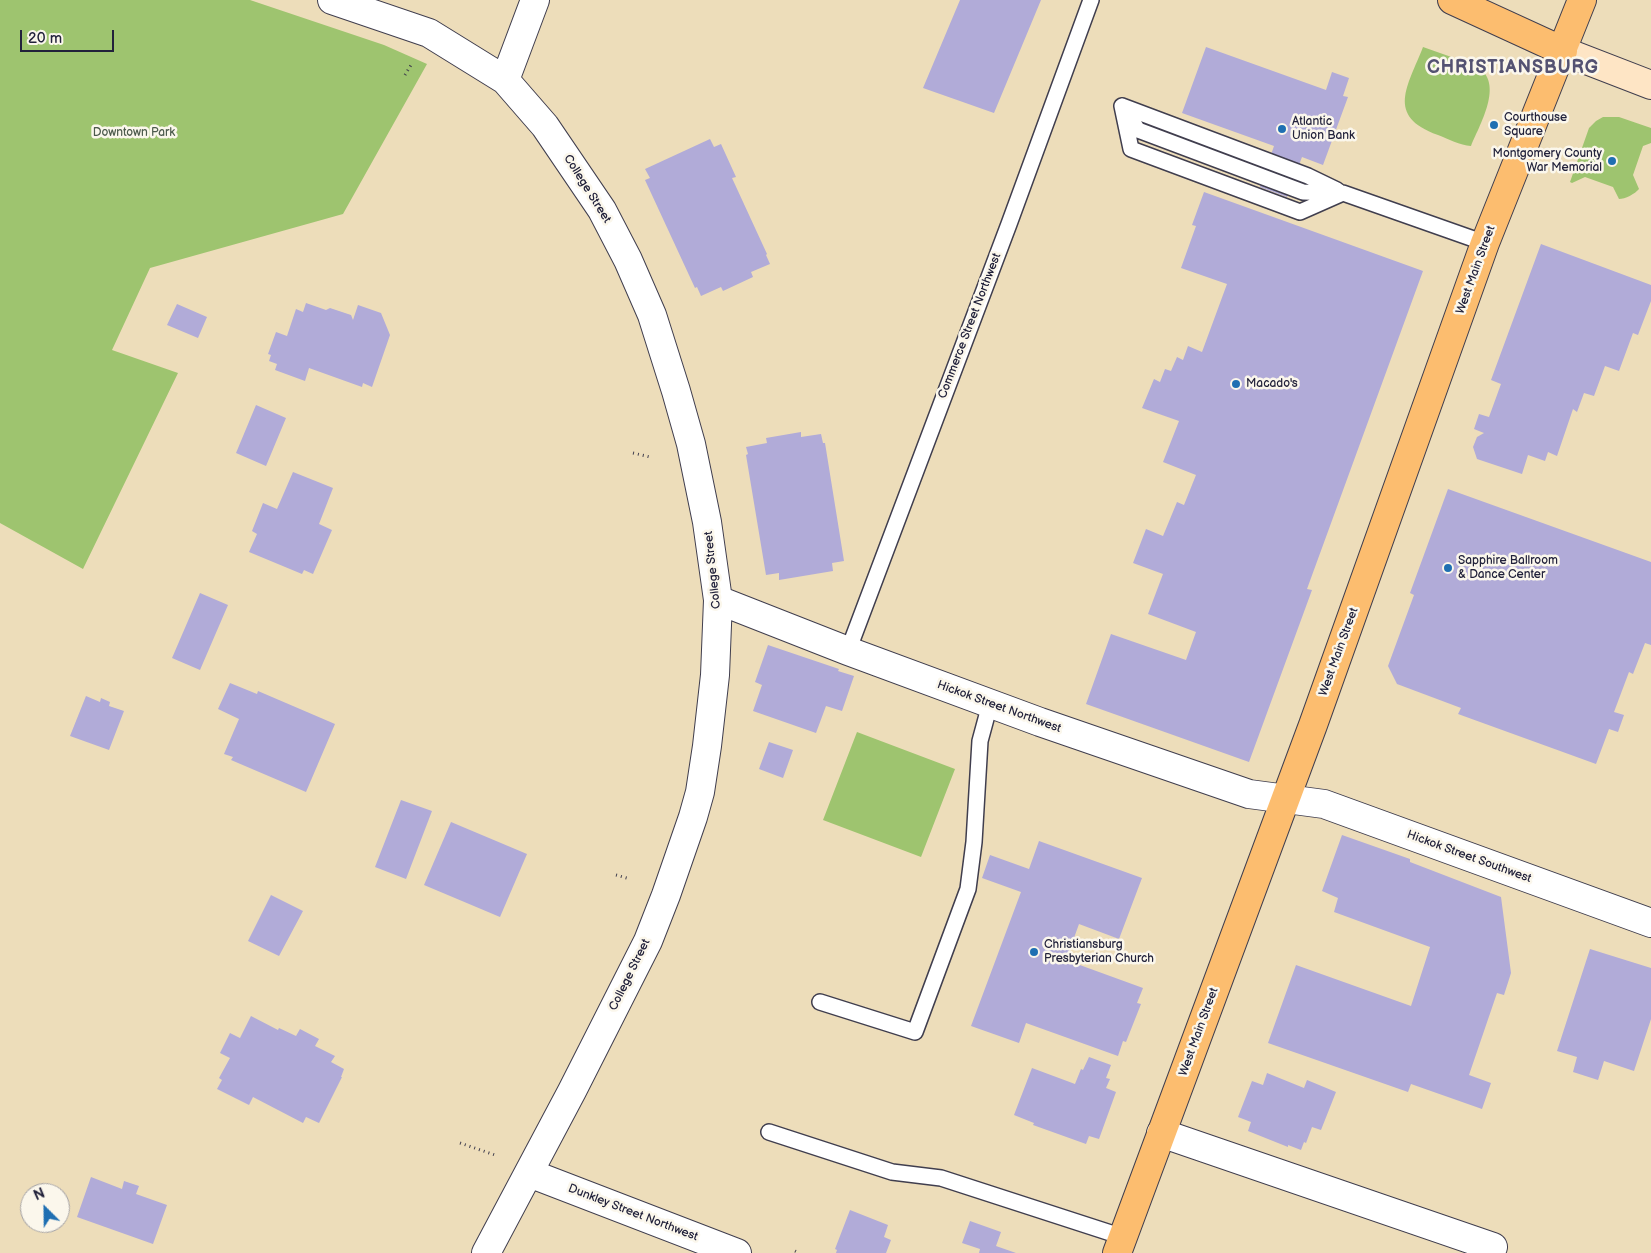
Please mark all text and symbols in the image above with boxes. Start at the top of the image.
scale bar [22,20,116,52]
text: 20 m [28,29,62,48]
district label: CHRISTIANSBURG [1425,57,1601,79]
place label: Courthouse Square [1504,111,1567,139]
place label: Atlantic Union Bank [1292,115,1355,143]
marker: Courthouse Square [1488,119,1500,131]
marker: Atlantic Union Bank [1276,123,1288,135]
park label: Downtown Park [93,126,175,140]
place label: Montgomery County War Memorial [1493,147,1602,175]
street label: College Street [560,152,614,226]
marker: Montgomery County War Memorial [1606,155,1618,167]
street label: West Main Street [1453,224,1499,316]
street label: Commerce Street Northwest [936,251,1004,401]
place label: Macado's [1246,377,1298,391]
marker: Macado's [1230,378,1242,390]
street label: College Street [702,530,724,610]
place label: Sapphire Ballroom & Dance Center [1458,554,1558,582]
marker: Sapphire Ballroom & Dance Center [1442,562,1454,574]
street label: West Main Street [1316,606,1362,698]
street label: Hickok Street Northwest [935,678,1063,736]
street label: Hickok Street Southwest [1405,828,1533,886]
street label: College Street [606,937,654,1013]
place label: Christiansburg Presbyterian Church [1044,938,1154,966]
marker: Christiansburg Presbyterian Church [1028,946,1040,958]
street label: West Main Street [1176,986,1222,1078]
street label: Dunkley Street Northwest [566,1182,700,1244]
north arrow [20,1183,70,1233]
text: N [31,1185,47,1205]

